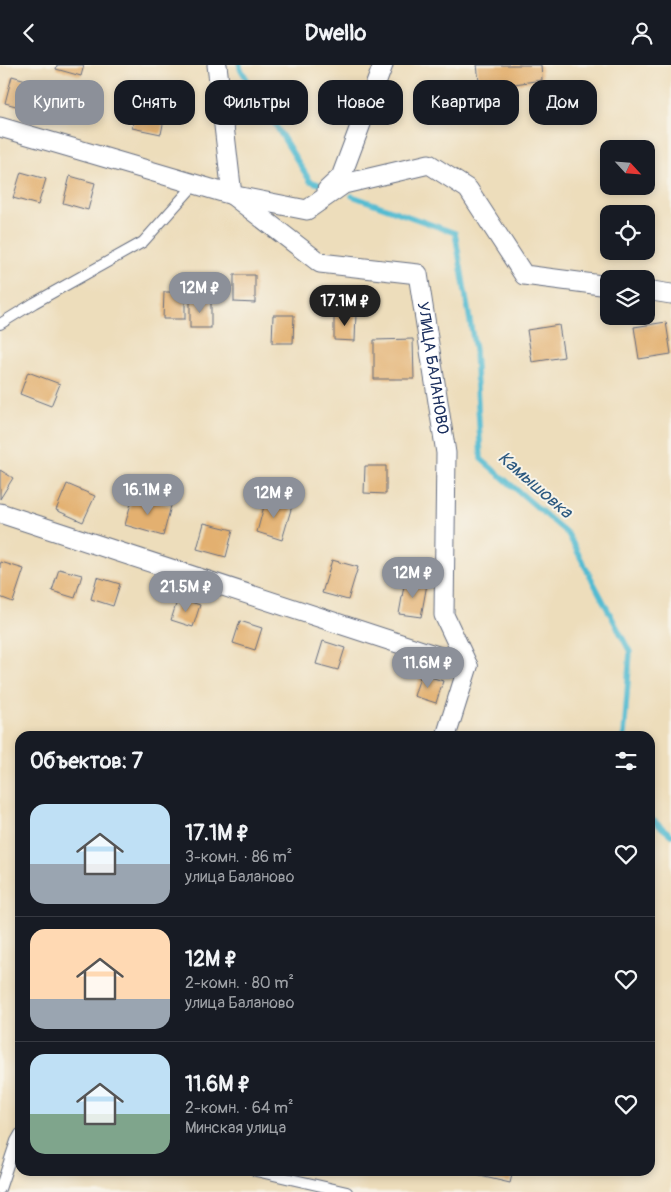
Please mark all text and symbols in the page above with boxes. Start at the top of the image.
icon: back [15,19,43,47]
text: Dwello [305,19,366,47]
icon: person [628,19,656,47]
chip: Купить [15,80,104,125]
chip: Снять [114,80,195,125]
chip: Фильтры [205,80,308,125]
chip: Новое [318,80,403,125]
chip: Квартира [413,80,519,125]
chip: Дом [529,80,597,125]
north arrow [600,140,655,195]
map controls [600,140,655,325]
button: locate [600,205,655,260]
button: layers [600,270,655,325]
pin: 12M ₽ [165,271,235,314]
text: 12M ₽ [180,278,220,298]
pin: 17.1M ₽ [299,285,391,327]
text: 17.1M ₽ [320,291,370,311]
street label: УЛИЦА БАЛАНОВО [413,300,453,436]
water label: Камышовка [493,446,578,525]
pin: 16.1M ₽ [102,473,194,516]
pin: 12M ₽ [239,477,309,519]
text: 16.1M ₽ [123,480,173,500]
text: 12M ₽ [254,483,294,503]
pin: 12M ₽ [378,557,448,599]
text: 12M ₽ [393,563,433,583]
pin: 21.5M ₽ [140,571,232,613]
text: 21.5M ₽ [160,577,212,597]
pin: 11.6M ₽ [382,647,474,689]
text: 11.6M ₽ [403,653,453,673]
icon: filters [612,747,640,775]
text: Объектов: 7 [30,748,143,775]
text: 17.1M ₽ [185,820,249,847]
icon: home [70,824,130,884]
icon: heart [612,840,640,868]
text: 3-комн. · 86 m² [185,847,292,867]
text: улица Баланово [185,867,294,887]
text: 12M ₽ [185,946,237,973]
icon: home [70,949,130,1009]
icon: heart [612,965,640,993]
text: 2-комн. · 80 m² [185,973,294,993]
text: улица Баланово [185,993,294,1013]
text: 11.6M ₽ [185,1071,251,1098]
icon: home [70,1074,130,1134]
icon: heart [612,1090,640,1118]
text: 2-комн. · 64 m² [185,1098,294,1118]
text: Минская улица [185,1118,286,1138]

